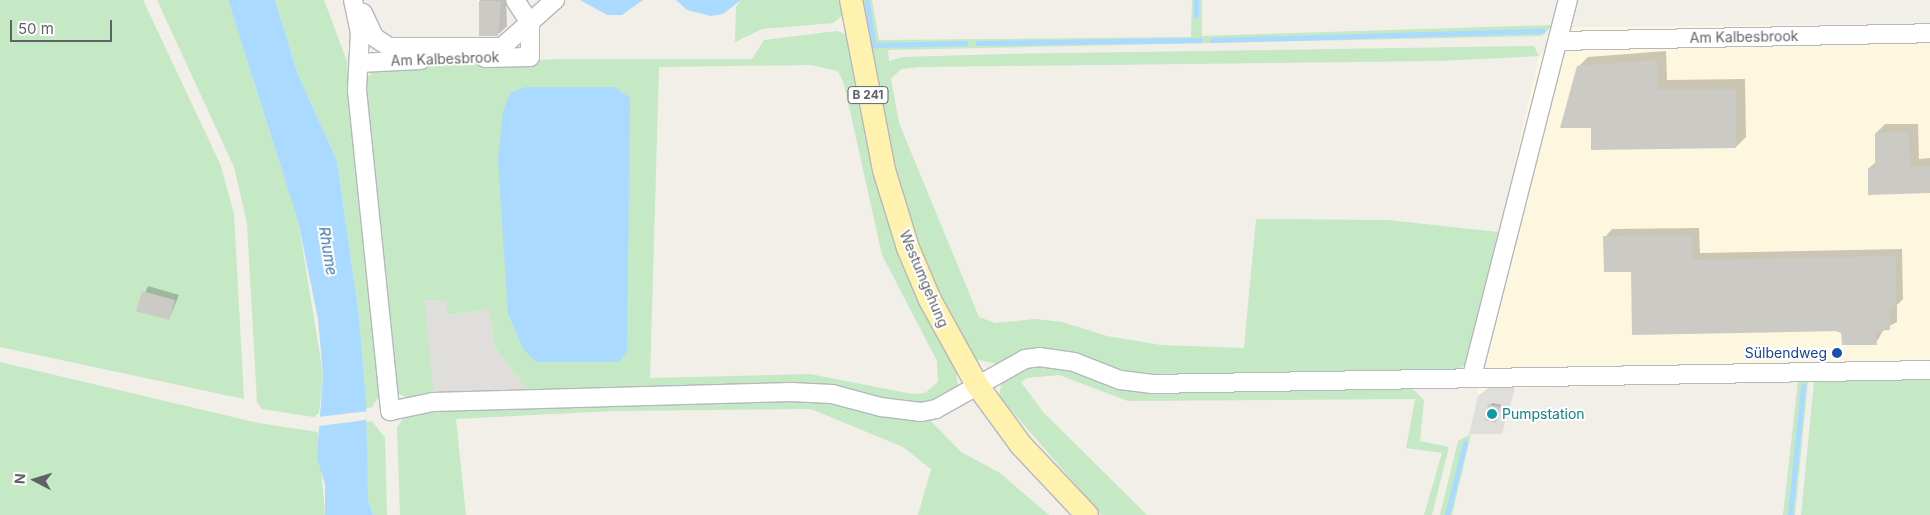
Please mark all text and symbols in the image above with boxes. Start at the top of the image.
scale bar [12,10,115,42]
text: 50 m [18,19,54,38]
street label: Am Kalbesbrook [1689,28,1799,46]
street label: Am Kalbesbrook [390,49,500,69]
road number: B 241 [847,86,889,104]
water label: Rhume [315,225,341,277]
street label: Westumgehung [896,228,952,330]
place label: Sülbendweg [1745,345,1827,361]
marker: Sülbendweg [1831,347,1843,359]
place label: Pumpstation [1502,406,1585,422]
marker: Pumpstation [1486,408,1498,420]
north arrow [10,455,60,505]
text: N [11,473,28,485]

